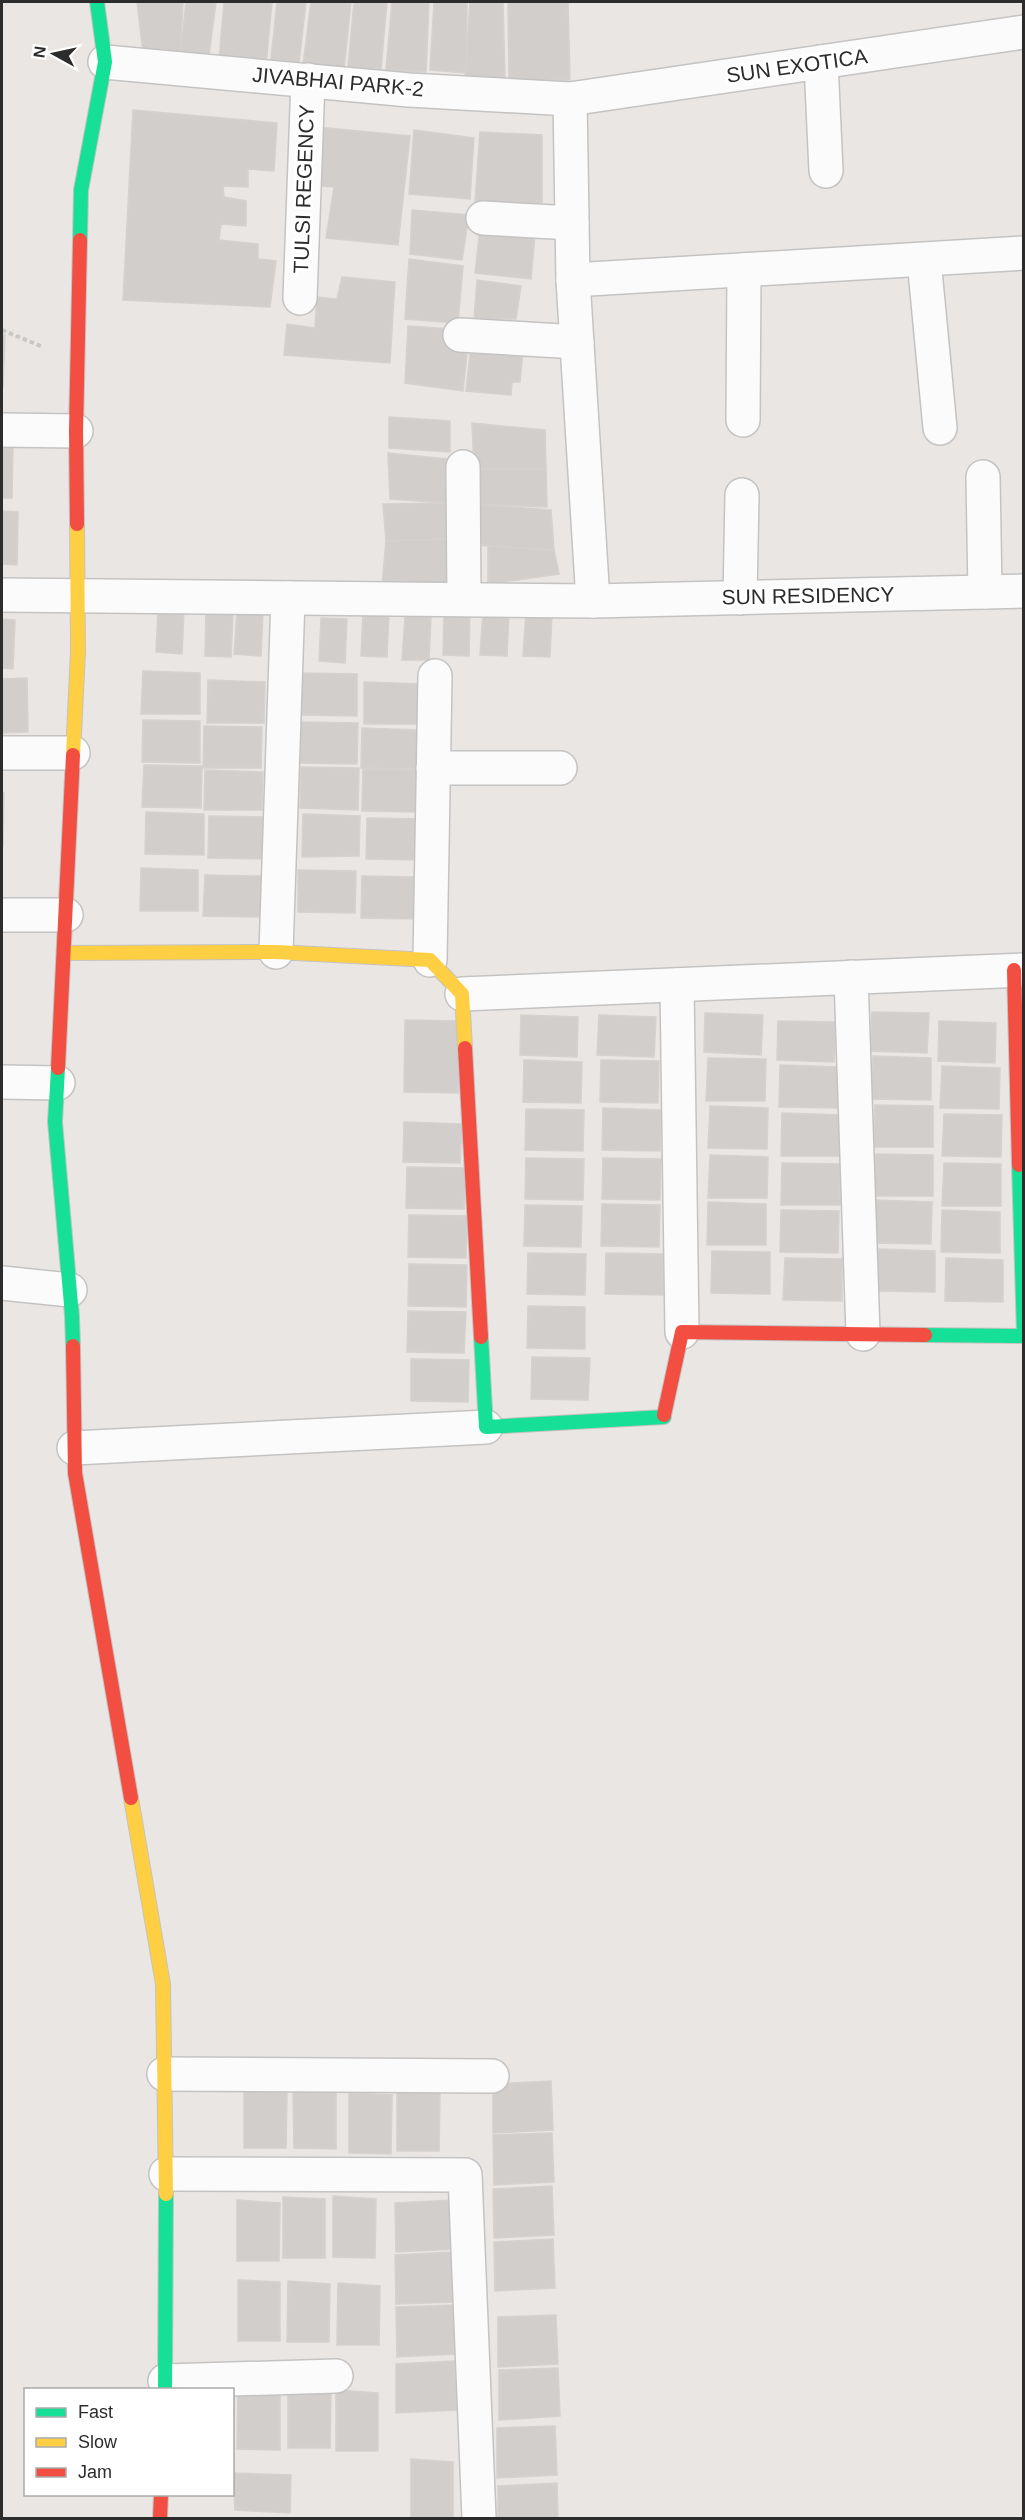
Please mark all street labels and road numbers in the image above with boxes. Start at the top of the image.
street label: SUN EXOTICA [725,44,869,87]
street label: JIVABHAI PARK-2 [251,63,425,100]
street label: TULSI REGENCY [289,104,318,274]
street label: SUN RESIDENCY [721,582,895,609]

